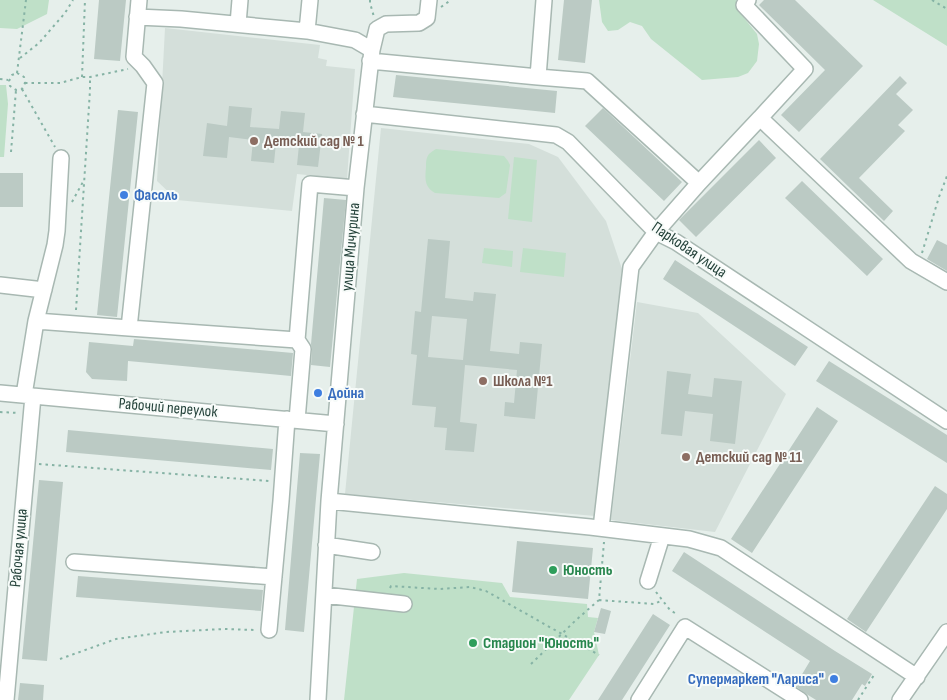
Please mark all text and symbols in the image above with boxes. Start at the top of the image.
place label: Детский сад № 1 [264,132,365,151]
marker: Детский сад № 1 [248,135,260,147]
place label: Фасоль [134,186,178,205]
marker: Фасоль [118,189,130,201]
street label: улица Мичурина [338,202,364,292]
street label: Парковая улица [648,218,730,282]
place label: Школа №1 [493,372,553,391]
marker: Школа №1 [477,375,489,387]
place label: Дойна [328,384,364,403]
marker: Дойна [312,387,324,399]
street label: Рабочий переулок [118,394,219,422]
place label: Детский сад № 11 [696,448,803,467]
marker: Детский сад № 11 [680,451,692,463]
street label: Рабочая улица [6,508,32,588]
place label: Юность [563,561,613,580]
marker: Юность [547,564,559,576]
place label: Стадион "Юность" [483,634,599,653]
marker: Стадион "Юность" [467,637,479,649]
place label: Супермаркет "Лариса" [688,670,824,689]
marker: Супермаркет "Лариса" [828,673,840,685]

